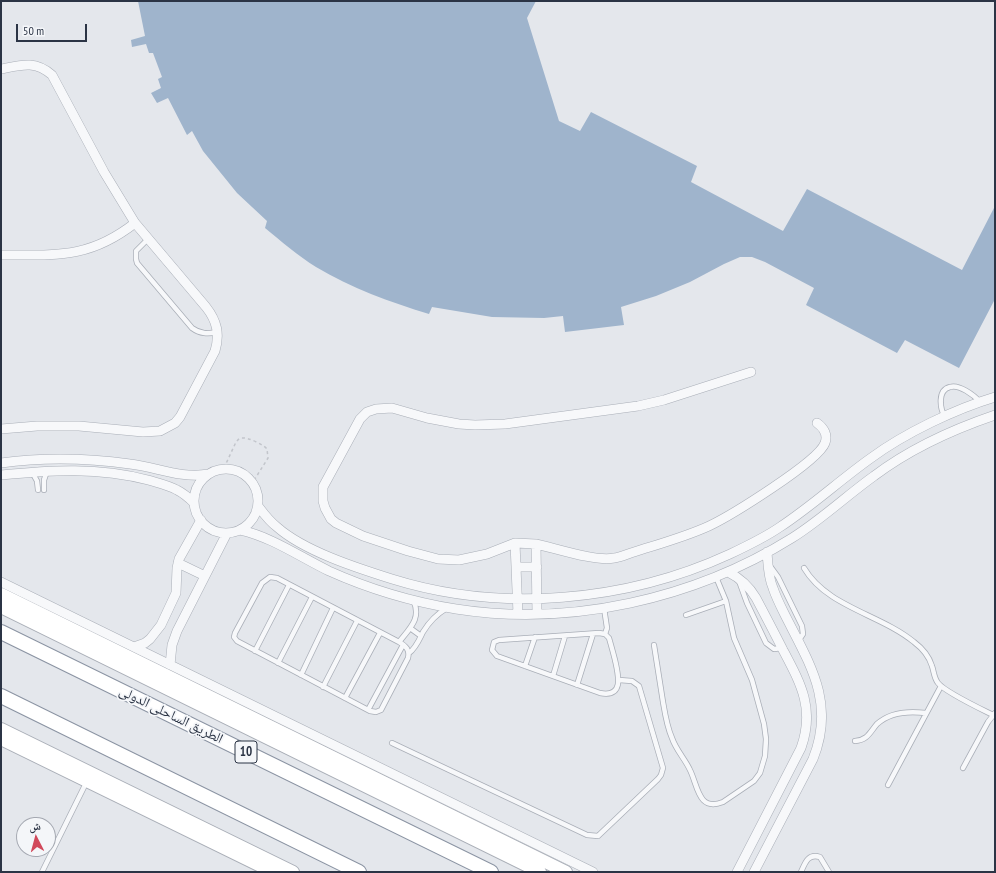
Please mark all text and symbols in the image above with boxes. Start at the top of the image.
scale bar [18,16,89,42]
text: 50 m [23,23,44,38]
street label: الطريق الساحلى الدولى [116,683,226,747]
road number: 10 [235,741,257,763]
north arrow [16,817,56,857]
text: ش [28,818,41,834]

